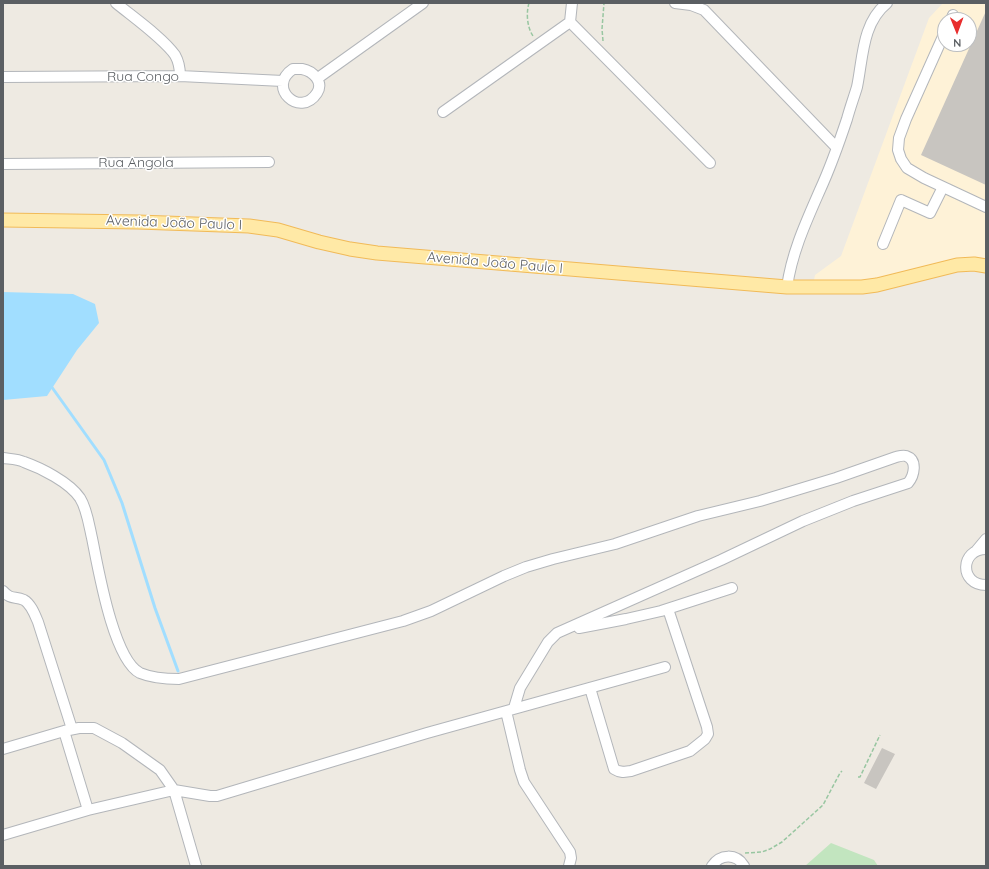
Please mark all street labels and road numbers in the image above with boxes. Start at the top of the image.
street label: Rua Congo [107,69,179,85]
street label: Rua Angola [98,155,174,171]
street label: Avenida João Paulo I [106,212,242,234]
street label: Avenida João Paulo I [426,249,564,277]

